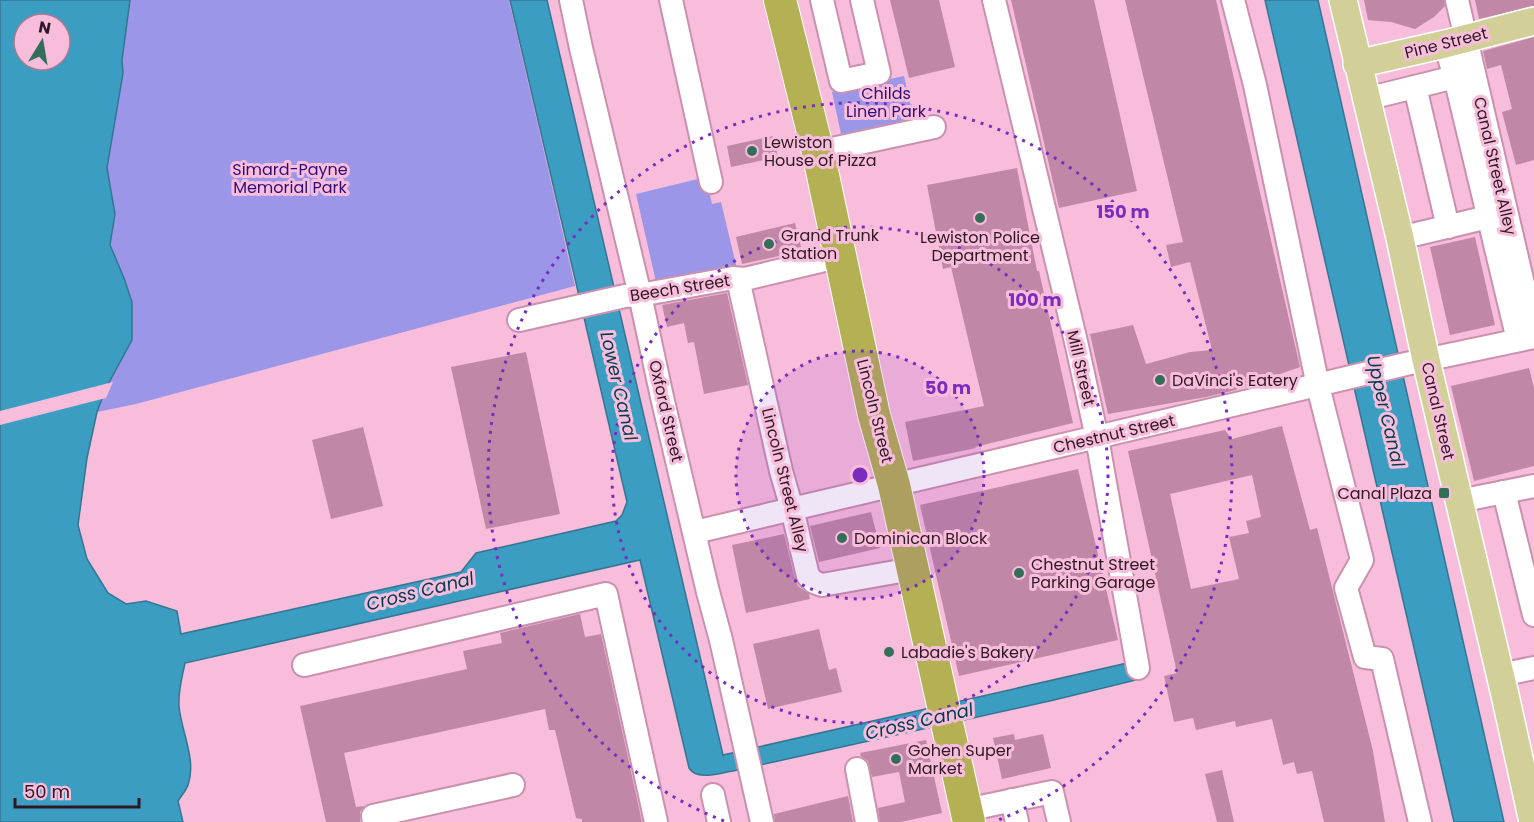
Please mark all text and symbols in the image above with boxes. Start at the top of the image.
north arrow [12,12,72,72]
text: N [37,15,53,40]
street label: Pine Street [1402,22,1490,64]
park label: Childs Linen Park [846,82,927,123]
street label: Canal Street Alley [1468,95,1522,237]
place label: Lewiston House of Pizza [764,131,876,172]
marker: Lewiston House of Pizza [745,144,759,158]
park label: Simard-Payne Memorial Park [232,158,348,199]
text: 150 m [1096,199,1150,224]
marker: Lewiston Police Department [973,211,987,225]
place label: Grand Trunk Station [781,224,880,265]
place label: Lewiston Police Department [920,226,1040,267]
marker: Grand Trunk Station [762,237,776,251]
street label: Beech Street [628,269,732,307]
text: 100 m [1008,287,1062,312]
street label: Mill Street [1061,328,1101,408]
water label: Lower Canal [594,329,644,444]
water label: Upper Canal [1361,353,1411,470]
street label: Lincoln Street [851,357,899,466]
street label: Oxford Street [643,358,689,464]
street label: Canal Street [1416,360,1460,462]
place label: DaVinci's Eatery [1172,369,1298,392]
marker: DaVinci's Eatery [1153,373,1167,387]
text: 50 m [925,375,971,400]
street label: Lincoln Street Alley [756,405,814,555]
street label: Chestnut Street [1051,409,1177,459]
centre of rings [850,465,870,485]
place label: Canal Plaza [1337,482,1432,505]
marker: Canal Plaza [1437,486,1451,500]
place label: Dominican Block [854,527,988,550]
marker: Dominican Block [835,531,849,545]
place label: Chestnut Street Parking Garage [1031,553,1155,594]
water label: Cross Canal [363,565,477,616]
marker: Chestnut Street Parking Garage [1012,566,1026,580]
place label: Labadie's Bakery [901,641,1034,664]
marker: Labadie's Bakery [882,645,896,659]
water label: Cross Canal [862,696,976,746]
place label: Gohen Super Market [908,739,1012,780]
marker: Gohen Super Market [889,752,903,766]
scale bar [15,771,140,809]
text: 50 m [24,779,70,804]

